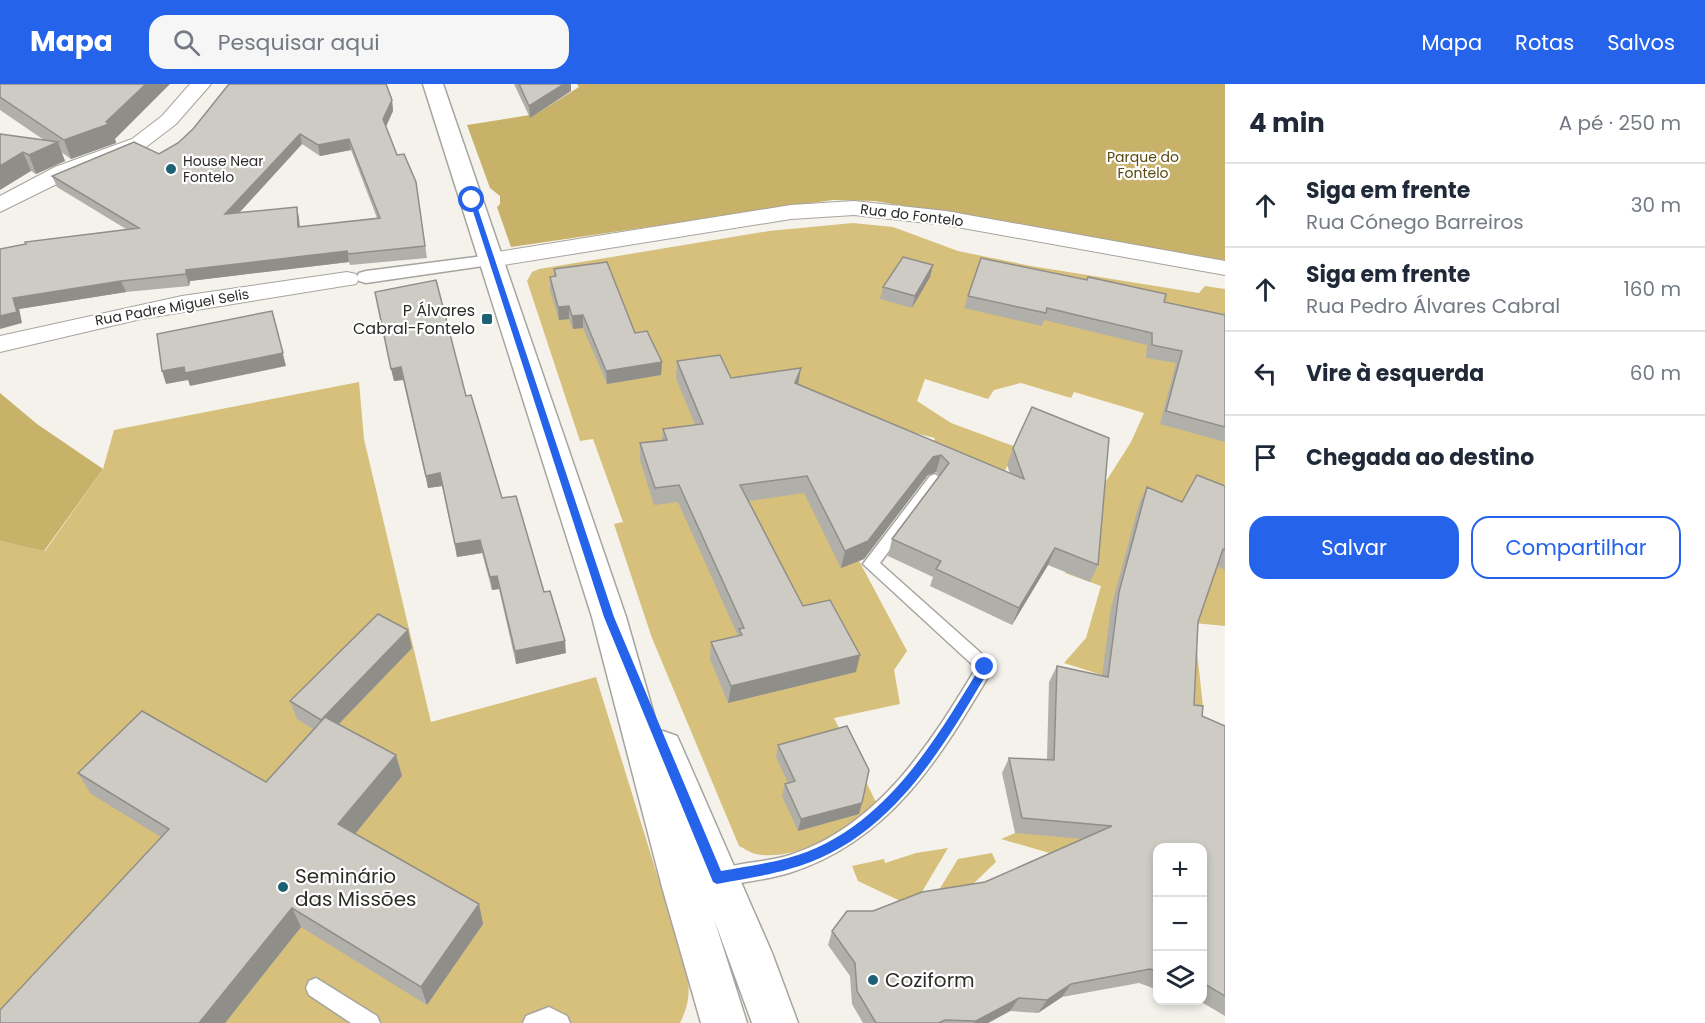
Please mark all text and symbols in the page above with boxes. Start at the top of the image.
search box [149,15,569,69]
text: Mapa [30,22,113,61]
icon: search [170,26,203,59]
text: Pesquisar aqui [218,27,380,58]
text: Mapa [1421,28,1482,57]
text: Rotas [1515,28,1574,57]
text: Salvos [1607,28,1675,57]
text: 4 min [1249,105,1325,141]
text: A pé · 250 m [1559,109,1681,137]
park label: Parque do Fontelo [1107,147,1179,183]
place label: House Near Fontelo [183,151,264,187]
marker: House Near Fontelo [164,162,178,176]
text: Siga em frente [1306,175,1470,206]
route start [458,186,484,212]
icon: ahead [1249,189,1282,222]
text: 30 m [1631,191,1681,219]
street label: Rua do Fontelo [859,199,965,231]
text: Rua Cónego Barreiros [1306,208,1524,236]
text: Siga em frente [1306,259,1470,290]
icon: ahead [1249,273,1282,306]
text: 160 m [1623,275,1681,303]
street label: Rua Padre Miguel Selis [93,284,251,330]
text: Rua Pedro Álvares Cabral [1306,292,1560,320]
place label: P Álvares Cabral-Fontelo [353,299,475,340]
marker: P Álvares Cabral-Fontelo [480,312,494,326]
icon: left [1249,357,1282,390]
text: Vire à esquerda [1306,358,1484,389]
text: 60 m [1630,359,1681,387]
icon: arrive [1249,441,1282,474]
text: Chegada ao destino [1306,442,1534,473]
button: Salvar [1249,516,1459,579]
button: Compartilhar [1471,516,1681,579]
route end [971,653,997,679]
map controls [1153,843,1207,1005]
button: + [1153,843,1207,897]
place label: Seminário das Missões [295,862,416,913]
marker: Seminário das Missões [276,880,290,894]
button: − [1153,897,1207,951]
button: layers [1153,951,1207,1005]
place label: Coziform [885,966,975,994]
marker: Coziform [866,973,880,987]

